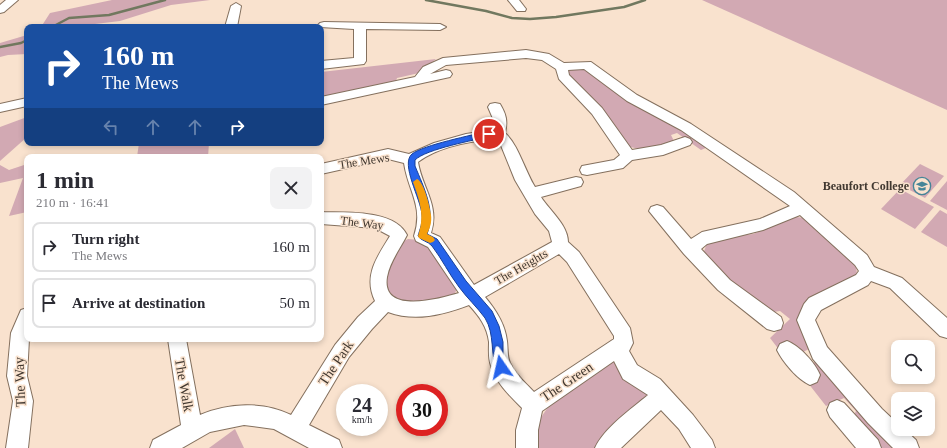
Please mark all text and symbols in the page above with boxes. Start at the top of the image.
icon: right [36,40,88,92]
text: 160 m [102,40,174,71]
text: The Mews [102,73,178,93]
icon: left [100,116,122,138]
icon: ahead [142,116,164,138]
icon: ahead [184,116,206,138]
icon: right [226,116,248,138]
pin [472,117,506,151]
icon: arrive [478,123,500,145]
street label: The Mews [338,150,391,172]
text: 1 min [36,167,94,193]
button: close [270,167,312,209]
school or university icon: Beaufort College [912,176,932,196]
place label: Beaufort College [823,179,910,193]
text: 210 m · 16:41 [36,195,109,210]
street label: The Way [340,213,384,233]
text: Turn right [72,231,139,247]
icon: right [38,236,60,258]
text: 160 m [272,239,310,255]
street label: The Heights [492,246,550,288]
text: The Mews [72,248,127,263]
icon: arrive [38,292,60,314]
text: Arrive at destination [72,295,205,311]
text: 50 m [280,295,310,311]
street label: The Park [316,338,356,388]
map controls [891,340,935,436]
button: search [891,340,935,384]
position arrow [480,346,522,388]
street label: The Way [12,357,28,407]
street label: The Walk [172,357,196,413]
street label: The Green [538,359,596,405]
speed limit sign: 30 [396,384,448,436]
button: layers [891,392,935,436]
text: 24 [352,394,372,416]
text: km/h [352,414,372,425]

